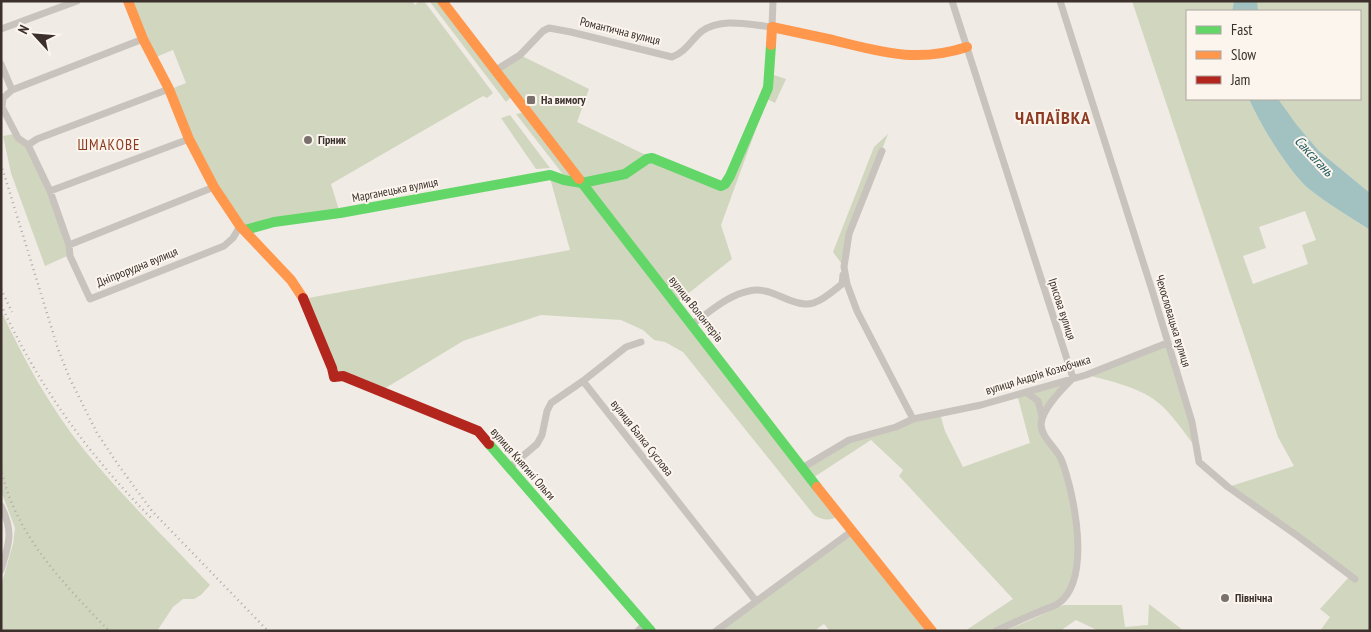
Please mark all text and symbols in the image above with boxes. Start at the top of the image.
north arrow [10,10,60,60]
legend [1186,10,1361,100]
street label: Романтична вулиця [578,13,662,48]
text: Fast [1231,20,1252,39]
text: N [14,22,33,37]
text: Slow [1231,45,1256,64]
text: Jam [1230,70,1250,89]
place label: На вимогу [541,92,586,107]
marker: На вимогу [525,94,537,106]
district label: ЧАПАЇВКА [1015,106,1091,129]
place label: Гірник [318,132,346,147]
water label: Саксагань [1291,132,1338,181]
marker: Гірник [302,134,314,146]
district label: ШМАКОВЕ [77,135,141,154]
street label: Марганецька вулиця [351,174,440,205]
street label: Дніпрорудна вулиця [94,243,180,290]
street label: вулиця Волонтерів [666,273,727,345]
street label: Чехословацька вулиця [1152,273,1195,369]
street label: Ірисова вулиця [1045,276,1080,342]
street label: вулиця Андрія Козюбчика [984,351,1092,398]
street label: вулиця Балка Суслова [608,397,677,479]
street label: вулиця Княгині Ольги [488,424,559,503]
place label: Північна [1235,590,1272,605]
marker: Північна [1219,592,1231,604]

